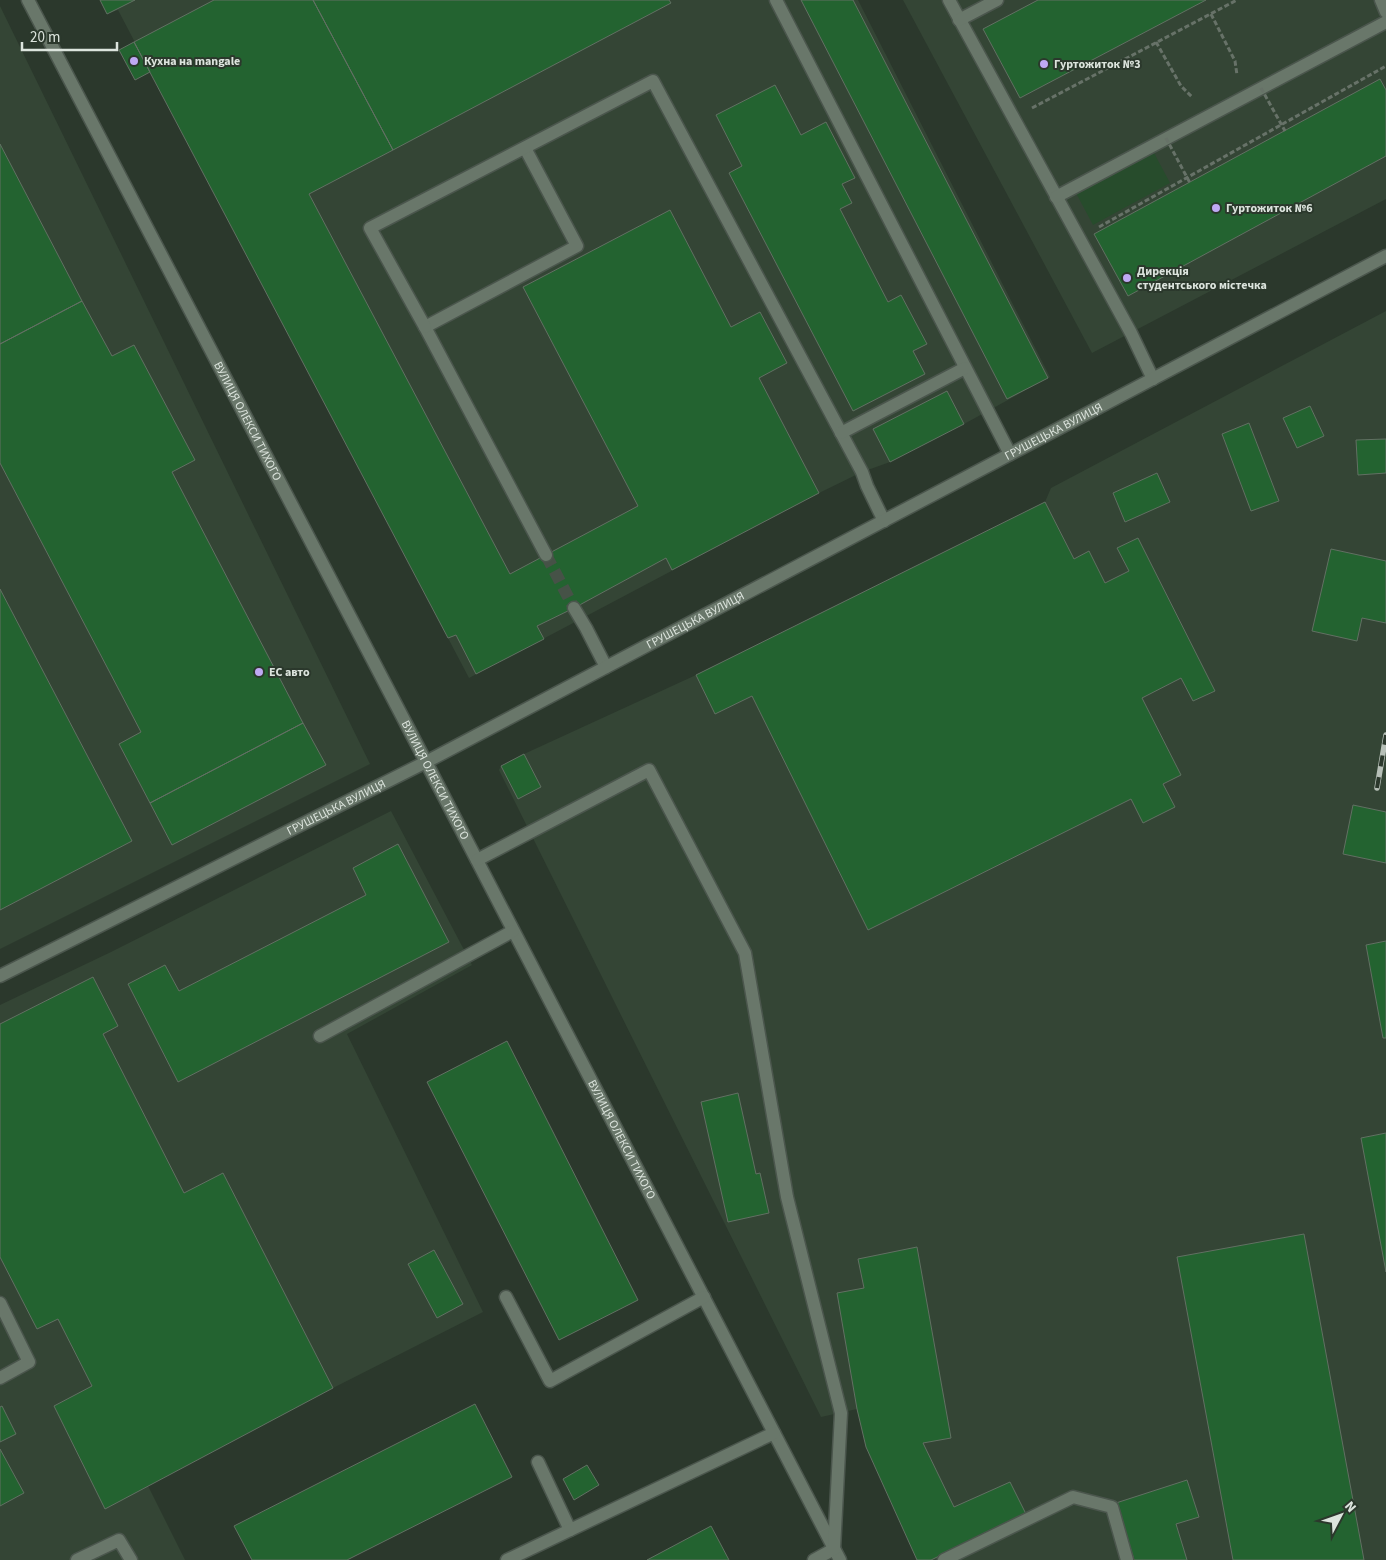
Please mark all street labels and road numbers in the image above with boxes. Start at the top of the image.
street label: ВУЛИЦЯ ОЛЕКСИ ТИХОГО [209,359,286,484]
street label: ГРУШЕЦЬКА ВУЛИЦЯ [1002,399,1106,465]
street label: ГРУШЕЦЬКА ВУЛИЦЯ [643,588,747,653]
street label: ВУЛИЦЯ ОЛЕКСИ ТИХОГО [397,718,473,843]
street label: ГРУШЕЦЬКА ВУЛИЦЯ [284,776,389,840]
street label: ВУЛИЦЯ ОЛЕКСИ ТИХОГО [583,1077,659,1203]

